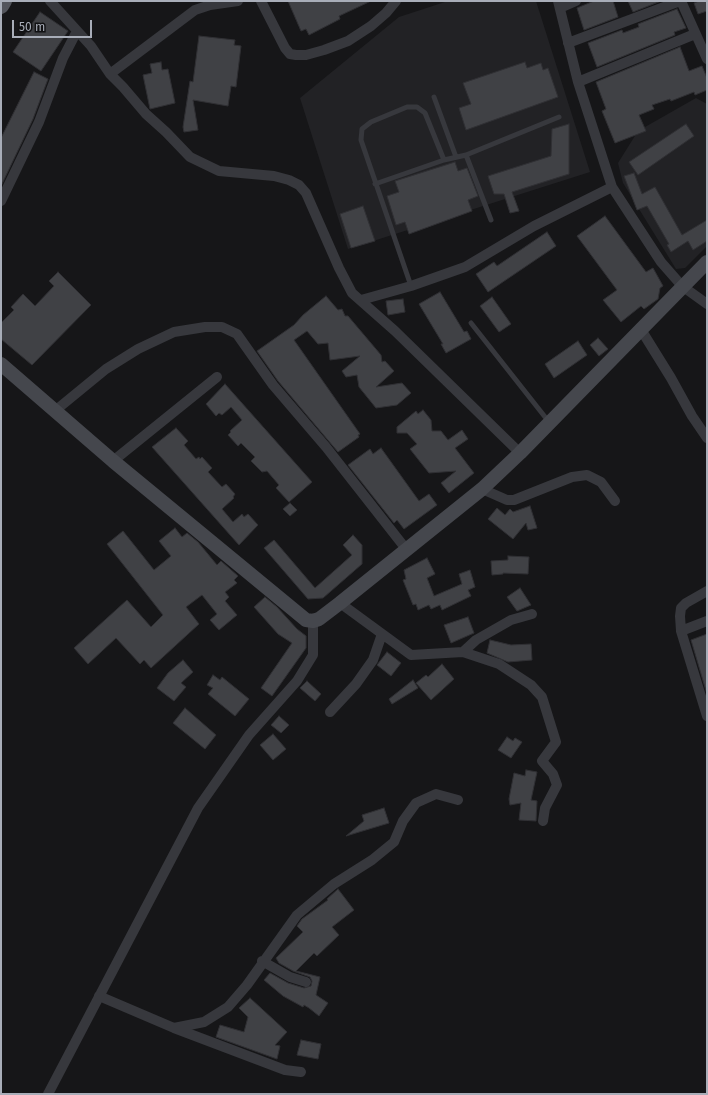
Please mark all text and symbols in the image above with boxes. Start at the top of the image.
scale bar [14,12,94,38]
text: 50 m [19,20,45,34]

